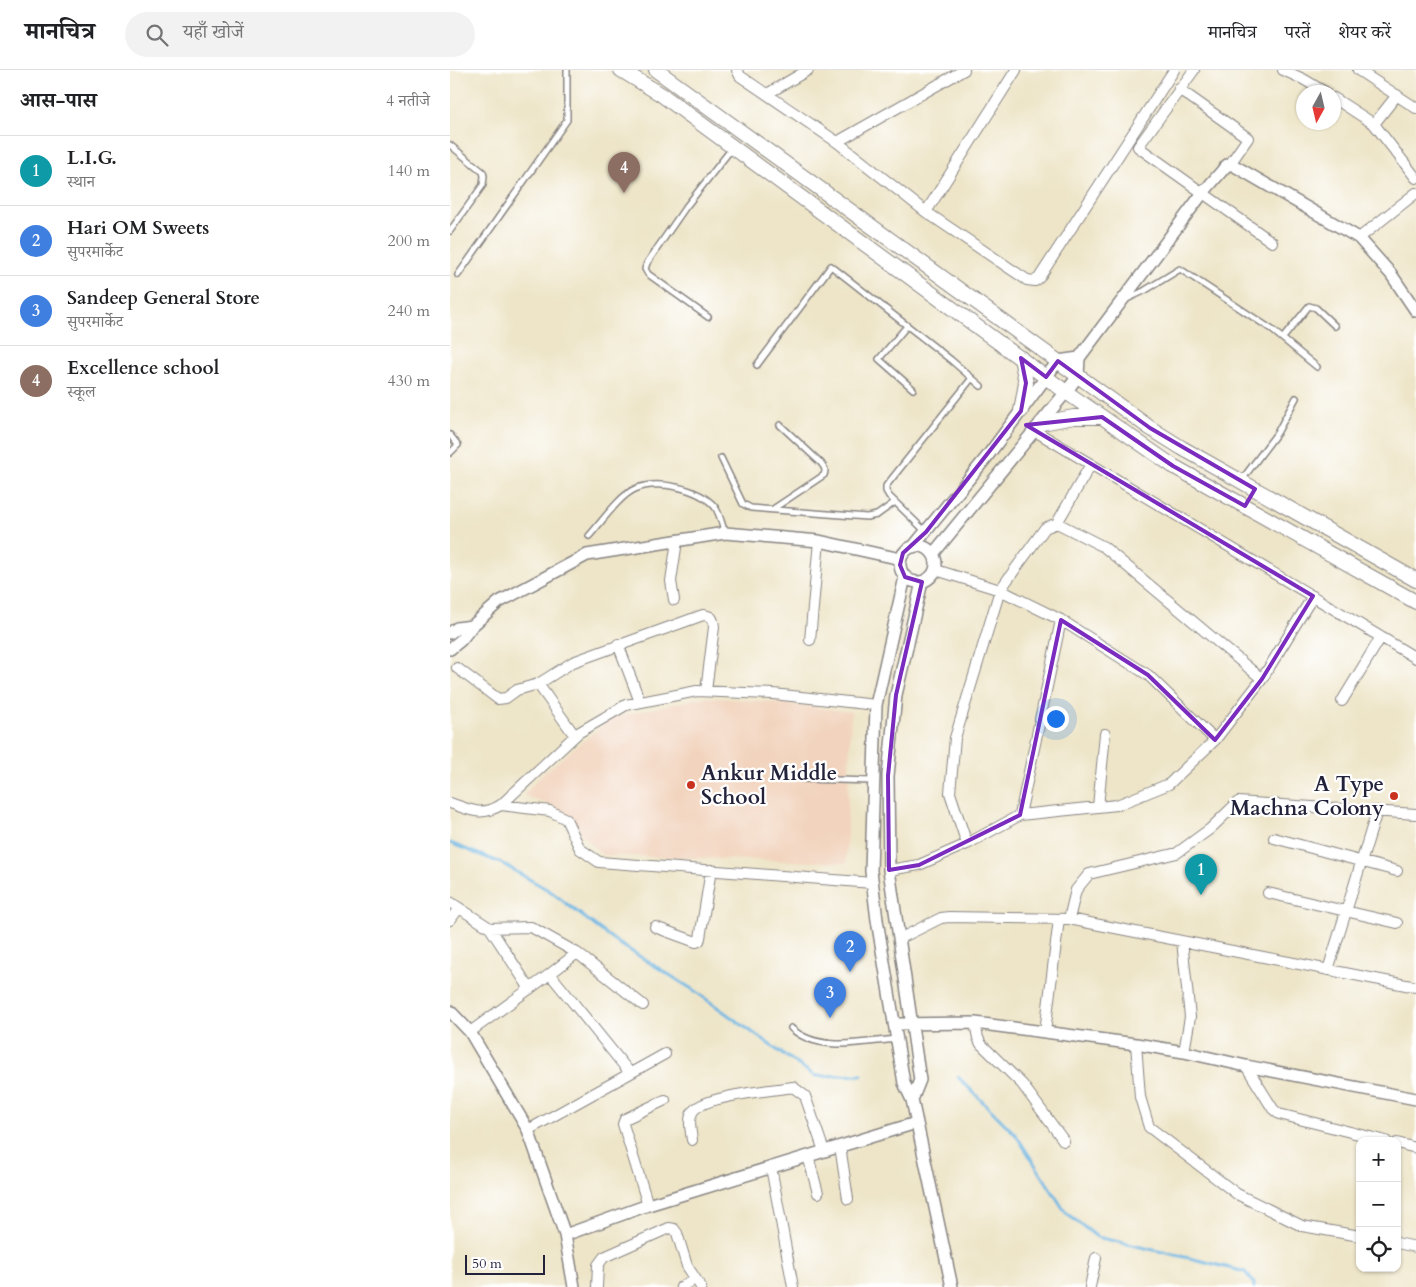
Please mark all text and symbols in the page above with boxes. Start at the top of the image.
search box [125,12,475,57]
text: मानचित्र [25,15,95,48]
text: यहाँ खोजें [183,19,244,45]
text: मानचित्र [1208,20,1257,45]
text: परतें [1285,20,1310,45]
text: शेयर करें [1338,20,1391,45]
icon: search [143,21,171,49]
north arrow [1296,85,1341,130]
text: आस-पास [20,86,97,115]
text: 4 नतीजे [386,90,430,112]
text: L.I.G. [67,145,117,171]
pin: 4 [608,152,640,193]
text: 1 [32,160,40,182]
text: 140 m [388,160,430,182]
text: स्थान [67,171,95,193]
text: Hari OM Sweets [67,215,209,241]
text: 2 [32,230,40,252]
text: 200 m [388,230,430,252]
text: सुपरमार्केट [67,241,123,263]
text: Sandeep General Store [67,285,260,311]
text: 3 [32,300,40,322]
text: 240 m [388,300,430,322]
text: सुपरमार्केट [67,311,123,333]
text: Excellence school [67,355,219,381]
text: 4 [32,370,40,392]
text: 430 m [388,370,430,392]
text: स्कूल [67,381,96,403]
your location [1043,706,1069,732]
place label: Ankur Middle School [701,759,837,812]
place label: A Type Machna Colony [1230,770,1384,823]
marker: Ankur Middle School [685,779,697,791]
marker: A Type Machna Colony [1388,790,1400,802]
pin: 1 [1185,854,1217,895]
pin: 2 [834,931,866,972]
pin: 3 [814,977,846,1018]
map controls [1356,1137,1401,1272]
button: + [1356,1137,1401,1182]
button: − [1356,1182,1401,1227]
button: locate [1356,1227,1401,1272]
scale bar [465,1252,545,1275]
text: 50 m [472,1254,502,1273]

